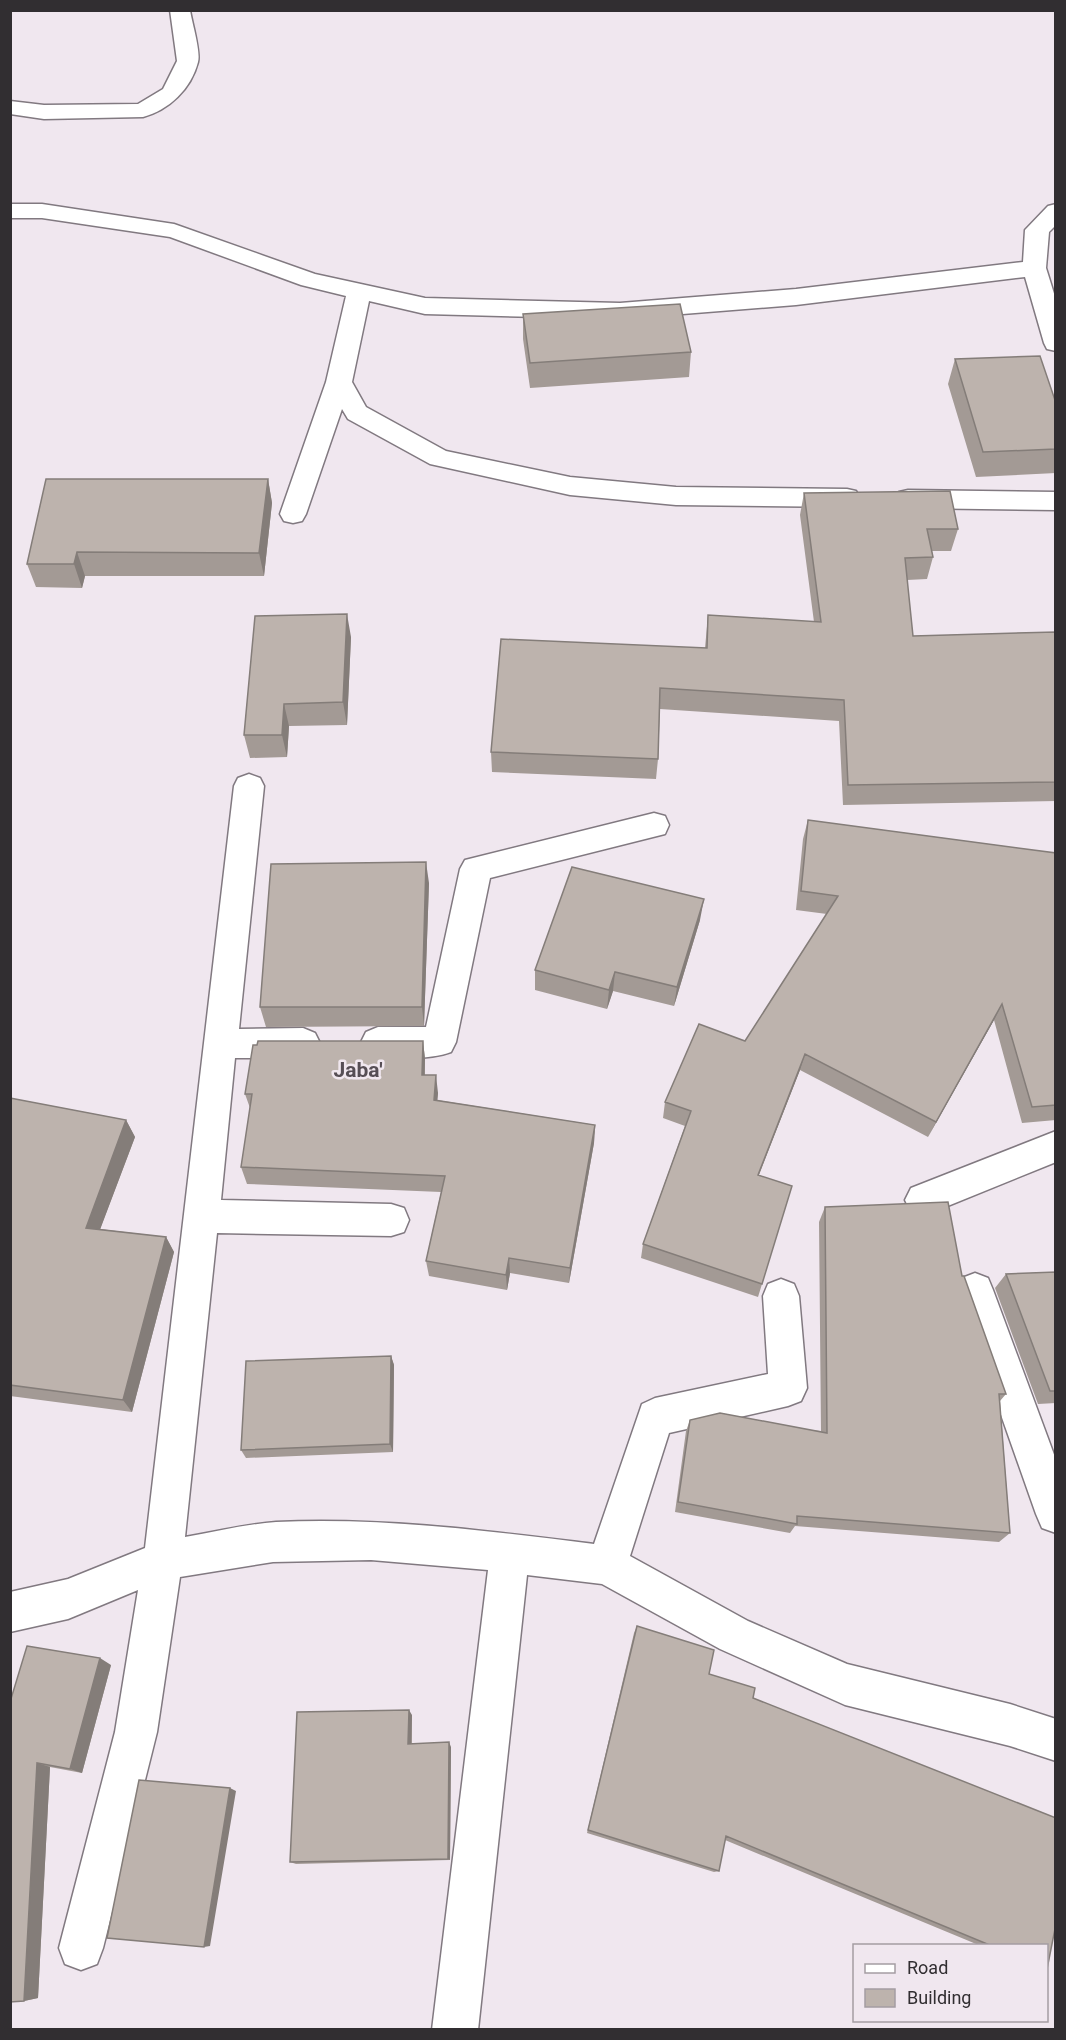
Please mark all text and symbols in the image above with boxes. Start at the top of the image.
district label: Jaba' [333,1058,383,1082]
legend [853,1944,1048,2022]
text: Road [907,1957,948,1978]
text: Building [907,1987,971,2008]

